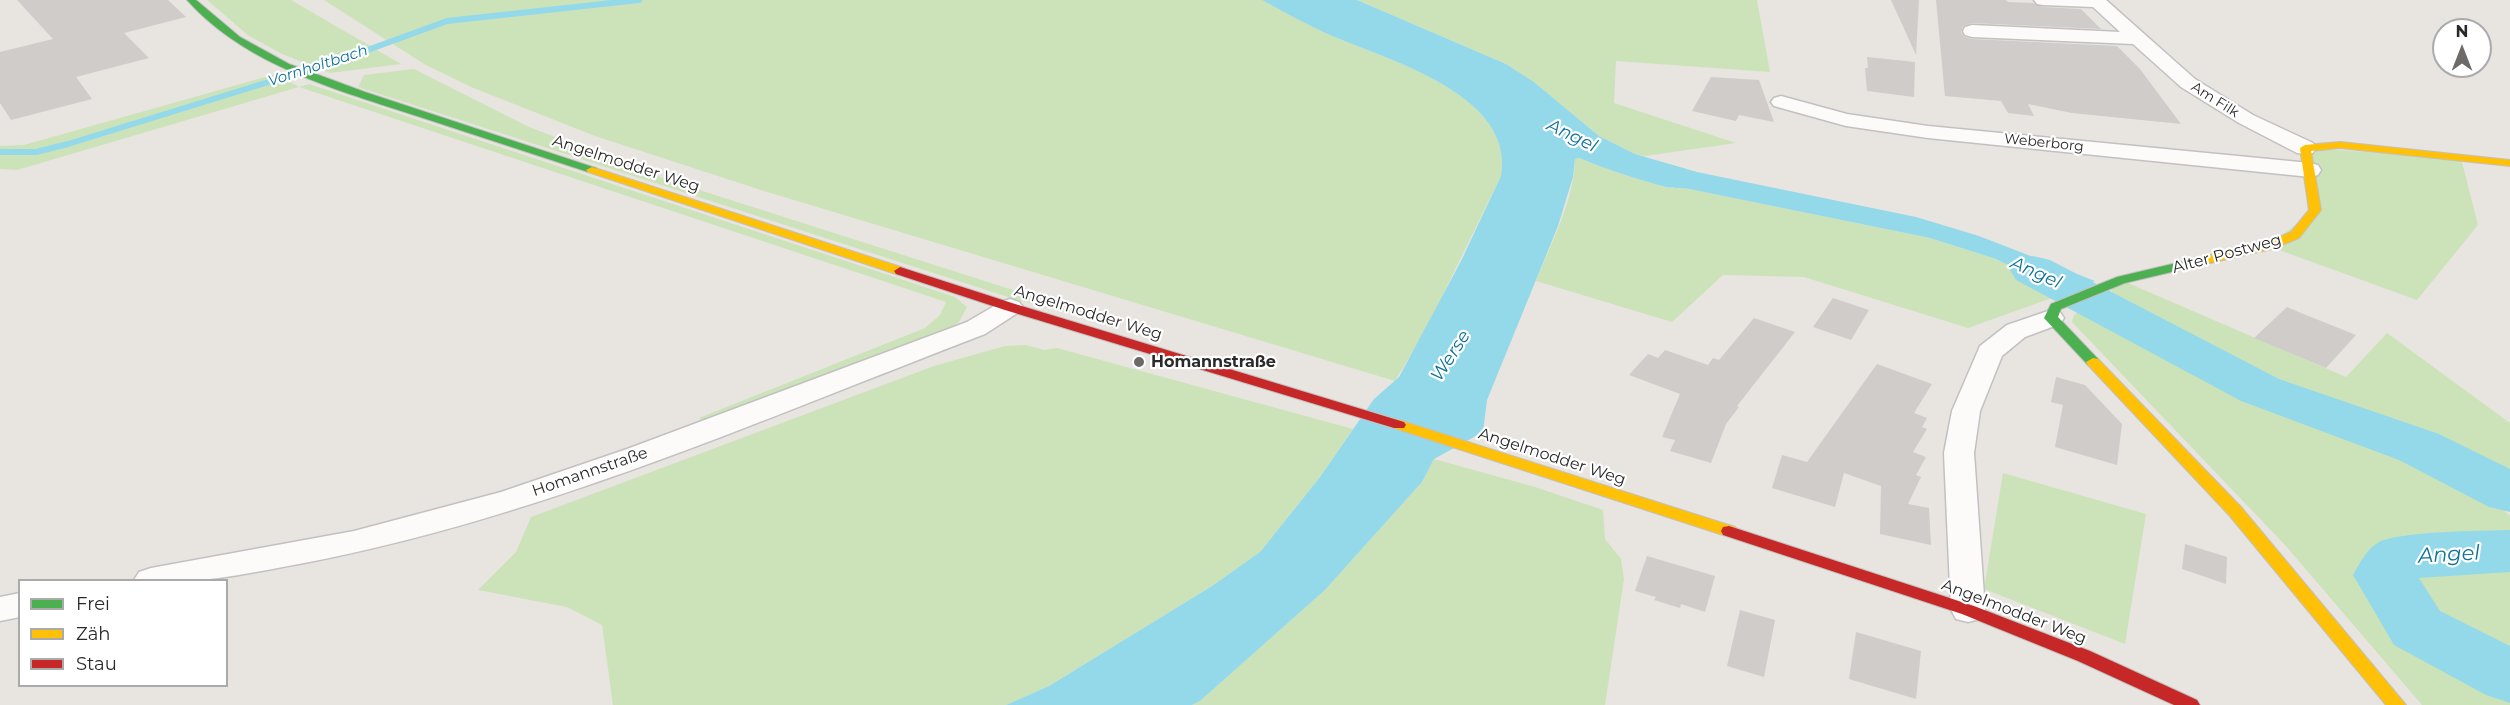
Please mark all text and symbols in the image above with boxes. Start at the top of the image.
north arrow [2432,18,2492,78]
text: N [2456,22,2468,41]
water label: Vornholtbach [266,41,370,91]
street label: Am Filk [2188,79,2242,121]
water label: Angel [1543,115,1601,157]
street label: Weberborg [2003,130,2085,156]
street label: Angelmodder Weg [550,131,702,197]
street label: Alter Postweg [2170,230,2284,278]
water label: Angel [2007,252,2065,294]
street label: Angelmodder Weg [1012,281,1164,345]
water label: Werse [1427,326,1475,386]
place label: Homannstraße [1151,352,1276,372]
marker: Homannstraße [1132,355,1146,369]
street label: Angelmodder Weg [1476,424,1628,490]
street label: Homannstraße [530,443,650,501]
water label: Angel [2417,541,2481,569]
street label: Angelmodder Weg [1939,575,2089,649]
legend [18,579,228,687]
text: Frei [76,593,110,615]
text: Zäh [76,623,111,645]
text: Stau [76,653,117,675]

